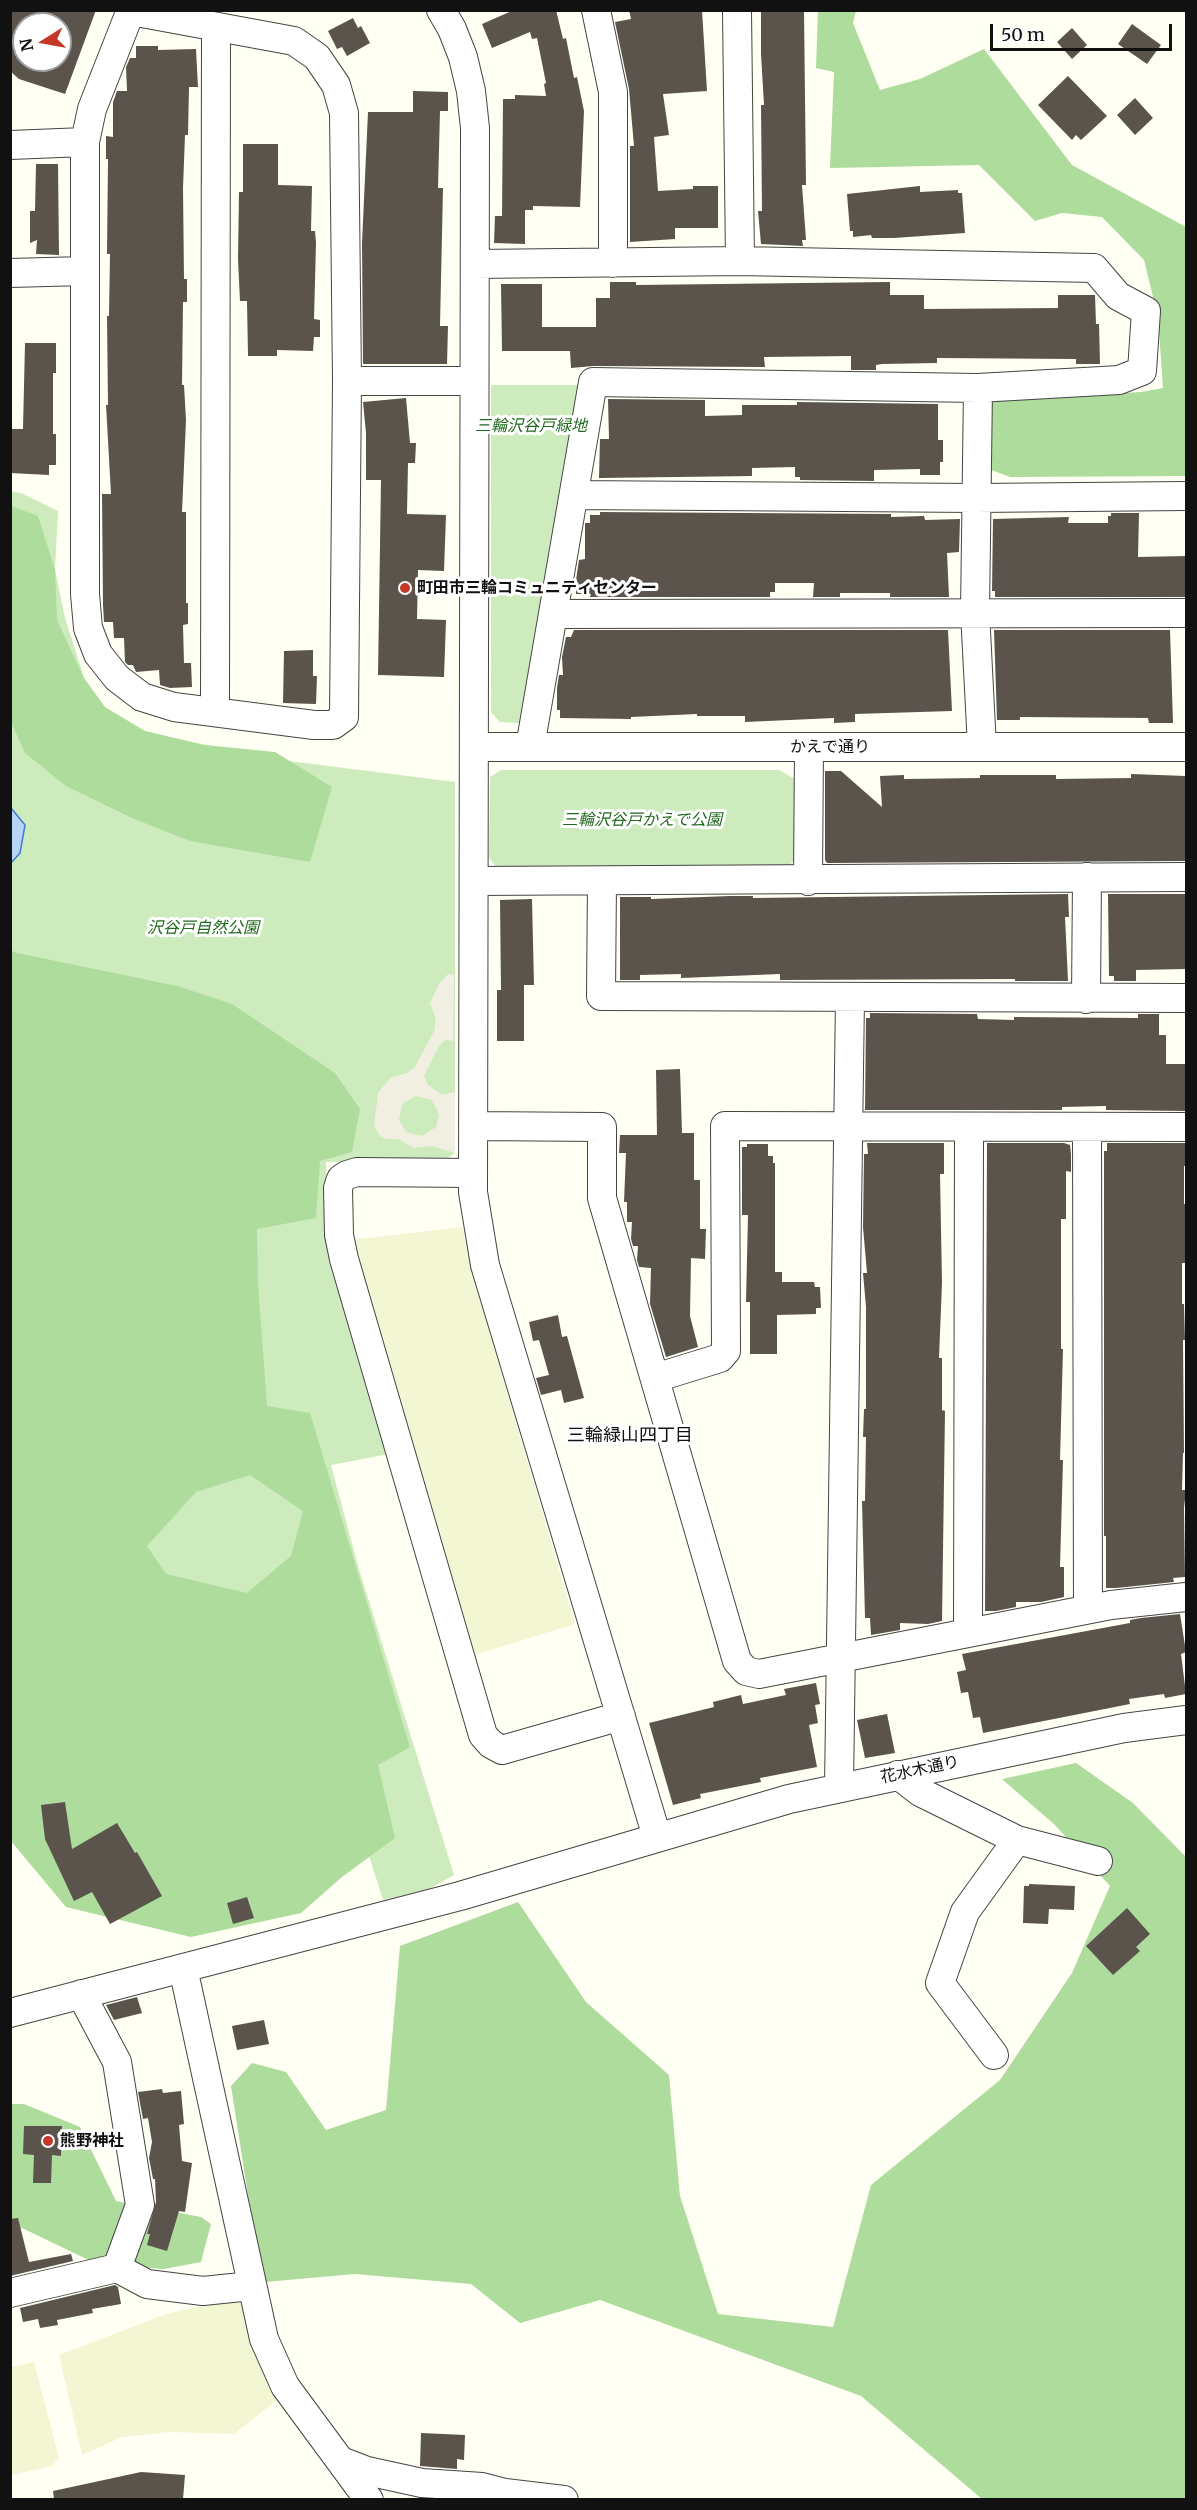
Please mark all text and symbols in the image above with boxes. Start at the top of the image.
north arrow [12,12,72,72]
scale bar [993,12,1174,50]
text: 50 m [1001,23,1045,46]
text: N [15,37,37,53]
park label: 三輪沢谷戸緑地 [475,416,587,436]
place label: 町田市三輪コミュニティセンター [417,578,657,598]
marker: 町田市三輪コミュニティセンター [398,581,412,595]
street label: かえで通り [790,737,870,757]
park label: 三輪沢谷戸かえで公園 [562,810,722,830]
park label: 沢谷戸自然公園 [147,918,259,938]
district label: 三輪緑山四丁目 [567,1425,693,1447]
street label: 花水木通り [879,1752,961,1788]
place label: 熊野神社 [60,2131,124,2151]
marker: 熊野神社 [41,2134,55,2148]

